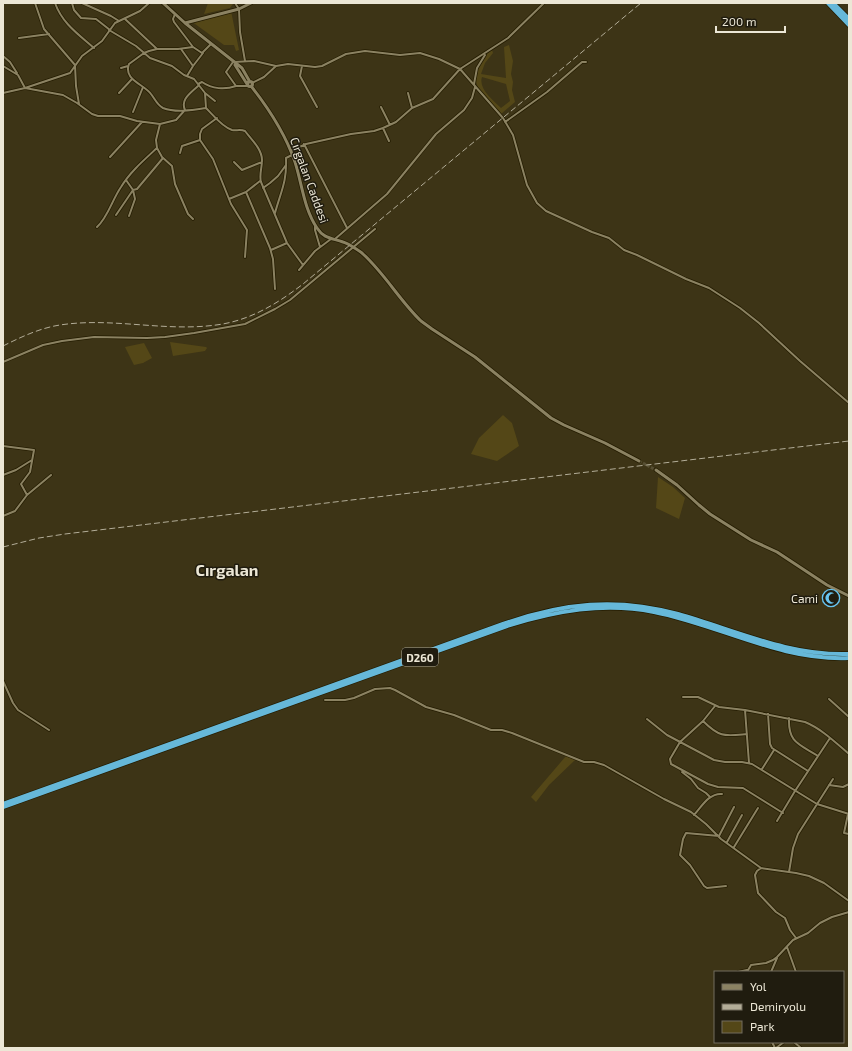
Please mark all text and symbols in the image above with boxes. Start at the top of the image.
scale bar [716,8,785,34]
text: 200 m [722,14,756,28]
street label: Cırgalan Caddesi [288,135,332,225]
district label: Cırgalan [196,560,258,579]
mosque icon: Cami [821,588,841,608]
place label: Cami [791,591,818,605]
road number: D260 [402,648,438,666]
legend [714,971,844,1043]
text: Yol [750,979,767,993]
text: Demiryolu [750,999,806,1013]
text: Park [750,1019,775,1033]

